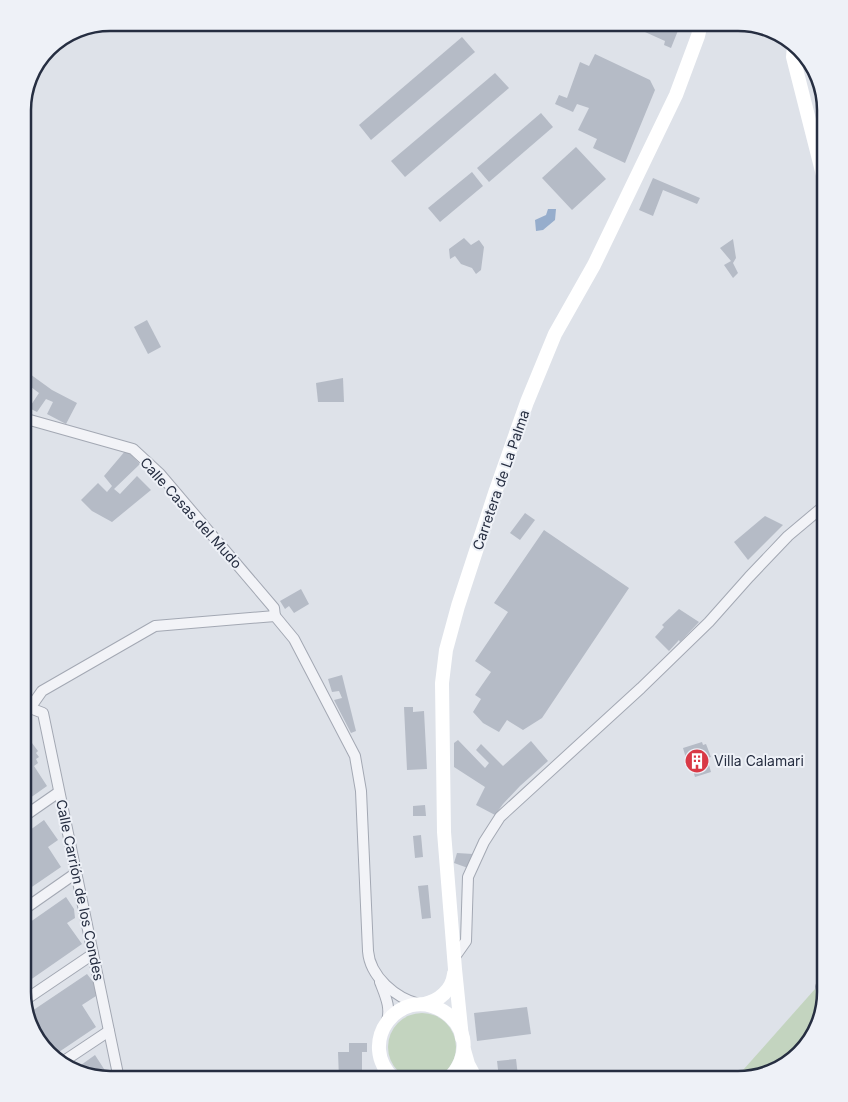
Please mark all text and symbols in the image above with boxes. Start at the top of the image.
street label: Carretera de La Palma [469,407,533,552]
street label: Calle Casas del Mudo [137,454,246,572]
building icon: Villa Calamari [684,748,710,774]
place label: Villa Calamari [714,752,804,769]
street label: Calle Carrión de los Condes [53,798,108,982]

